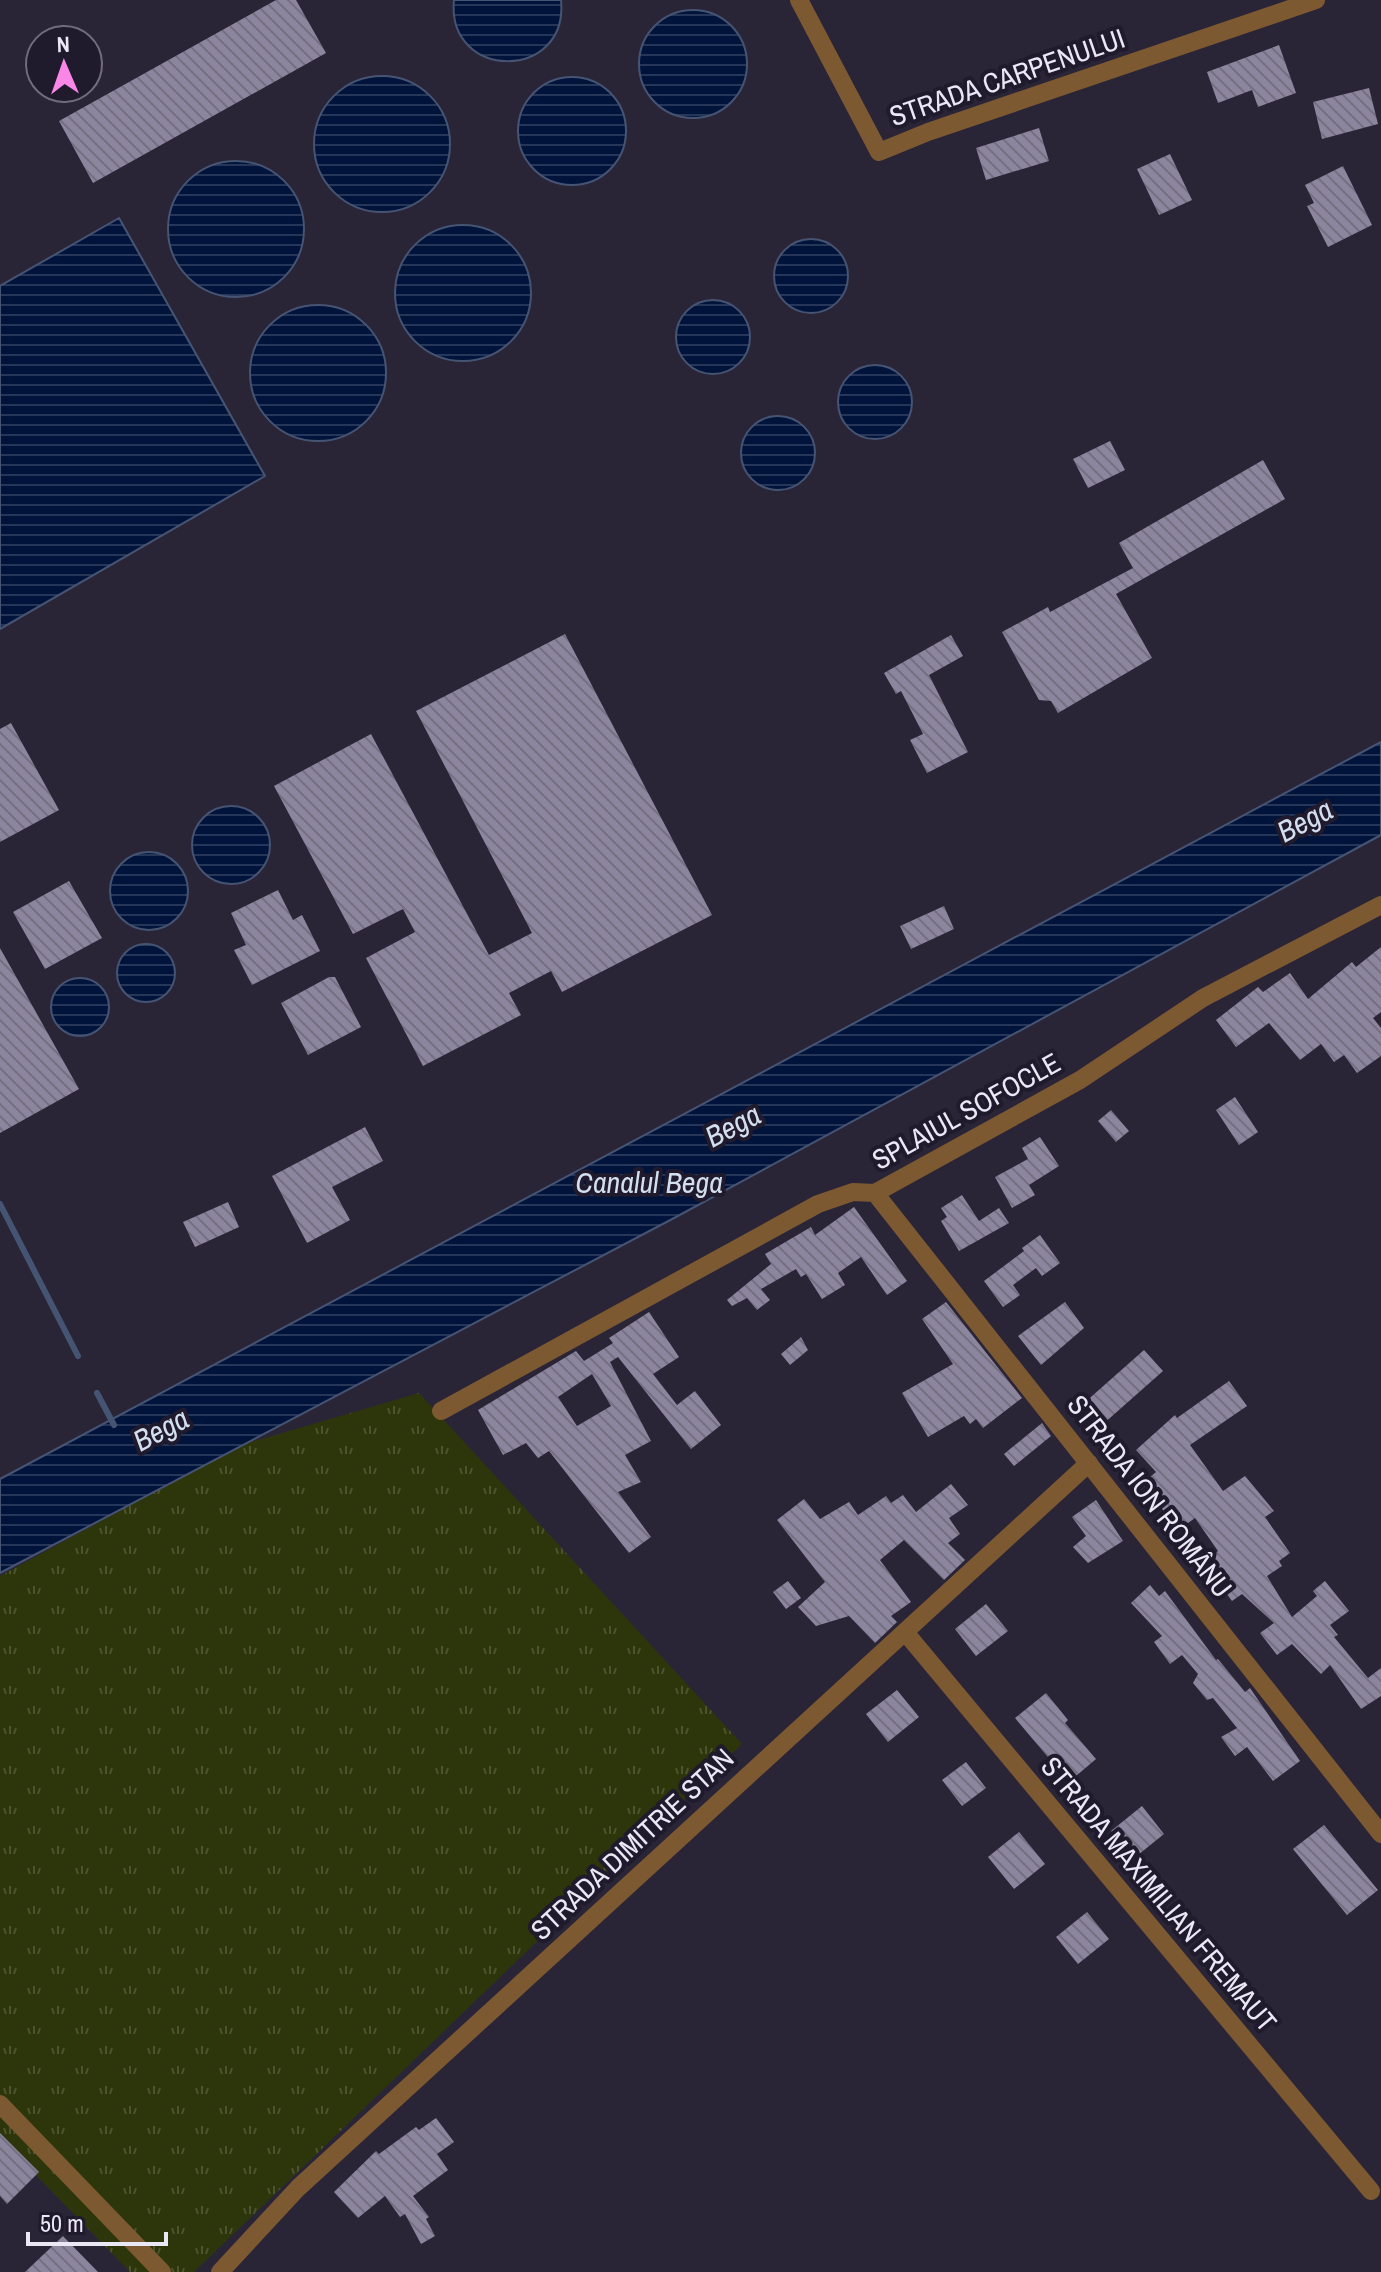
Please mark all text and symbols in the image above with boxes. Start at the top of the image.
street label: STRADA CARPENULUI [884,19,1130,135]
north arrow [24,24,104,104]
text: N [56,29,70,59]
water label: Bega [1270,789,1339,851]
street label: SPLAIUL SOFOCLE [865,1044,1067,1178]
water label: Bega [698,1094,767,1156]
water label: Canalul Bega [575,1162,723,1202]
street label: STRADA ION ROMÂNU [1059,1387,1241,1605]
water label: Bega [126,1398,195,1460]
street label: STRADA DIMITRIE STAN [522,1740,742,1948]
street label: STRADA MAXIMILIAN FREMAUT [1033,1748,1285,2040]
scale bar [28,2196,166,2246]
text: 50 m [40,2207,84,2239]

